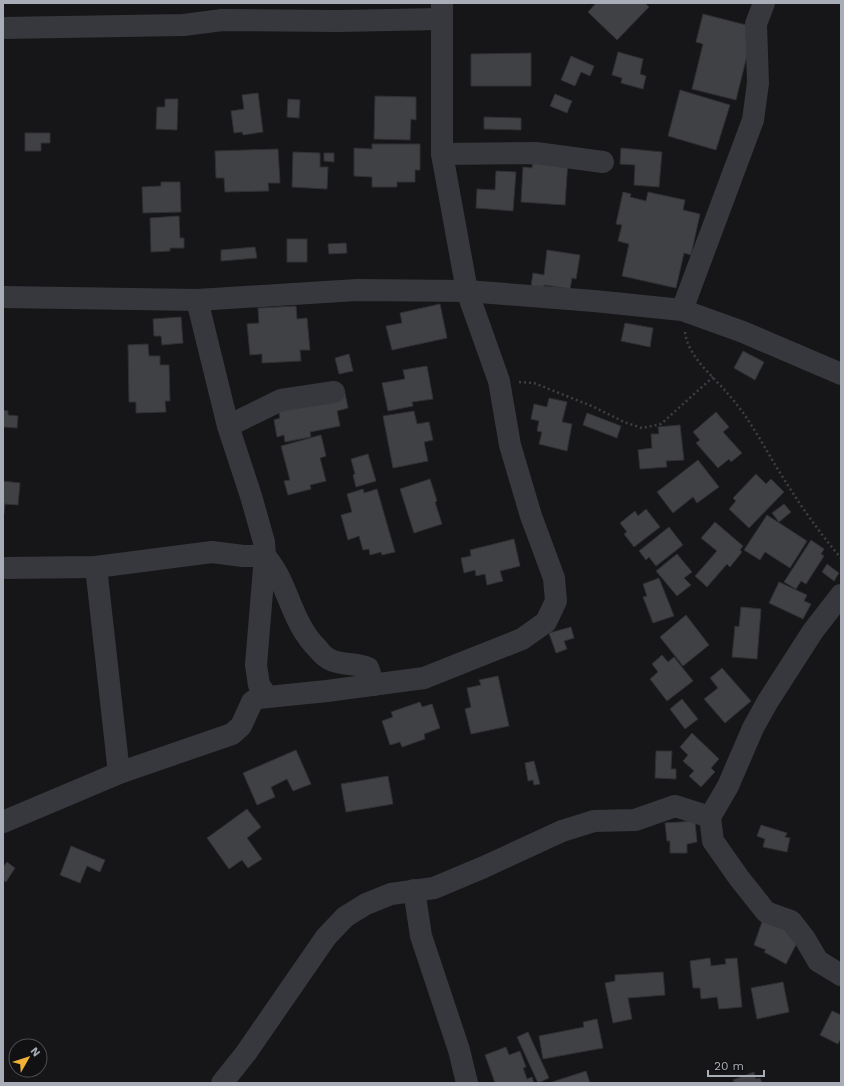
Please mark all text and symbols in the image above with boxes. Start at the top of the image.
north arrow [8,1038,48,1078]
text: N [28,1045,43,1059]
scale bar [708,1052,764,1078]
text: 20 m [714,1059,744,1073]

